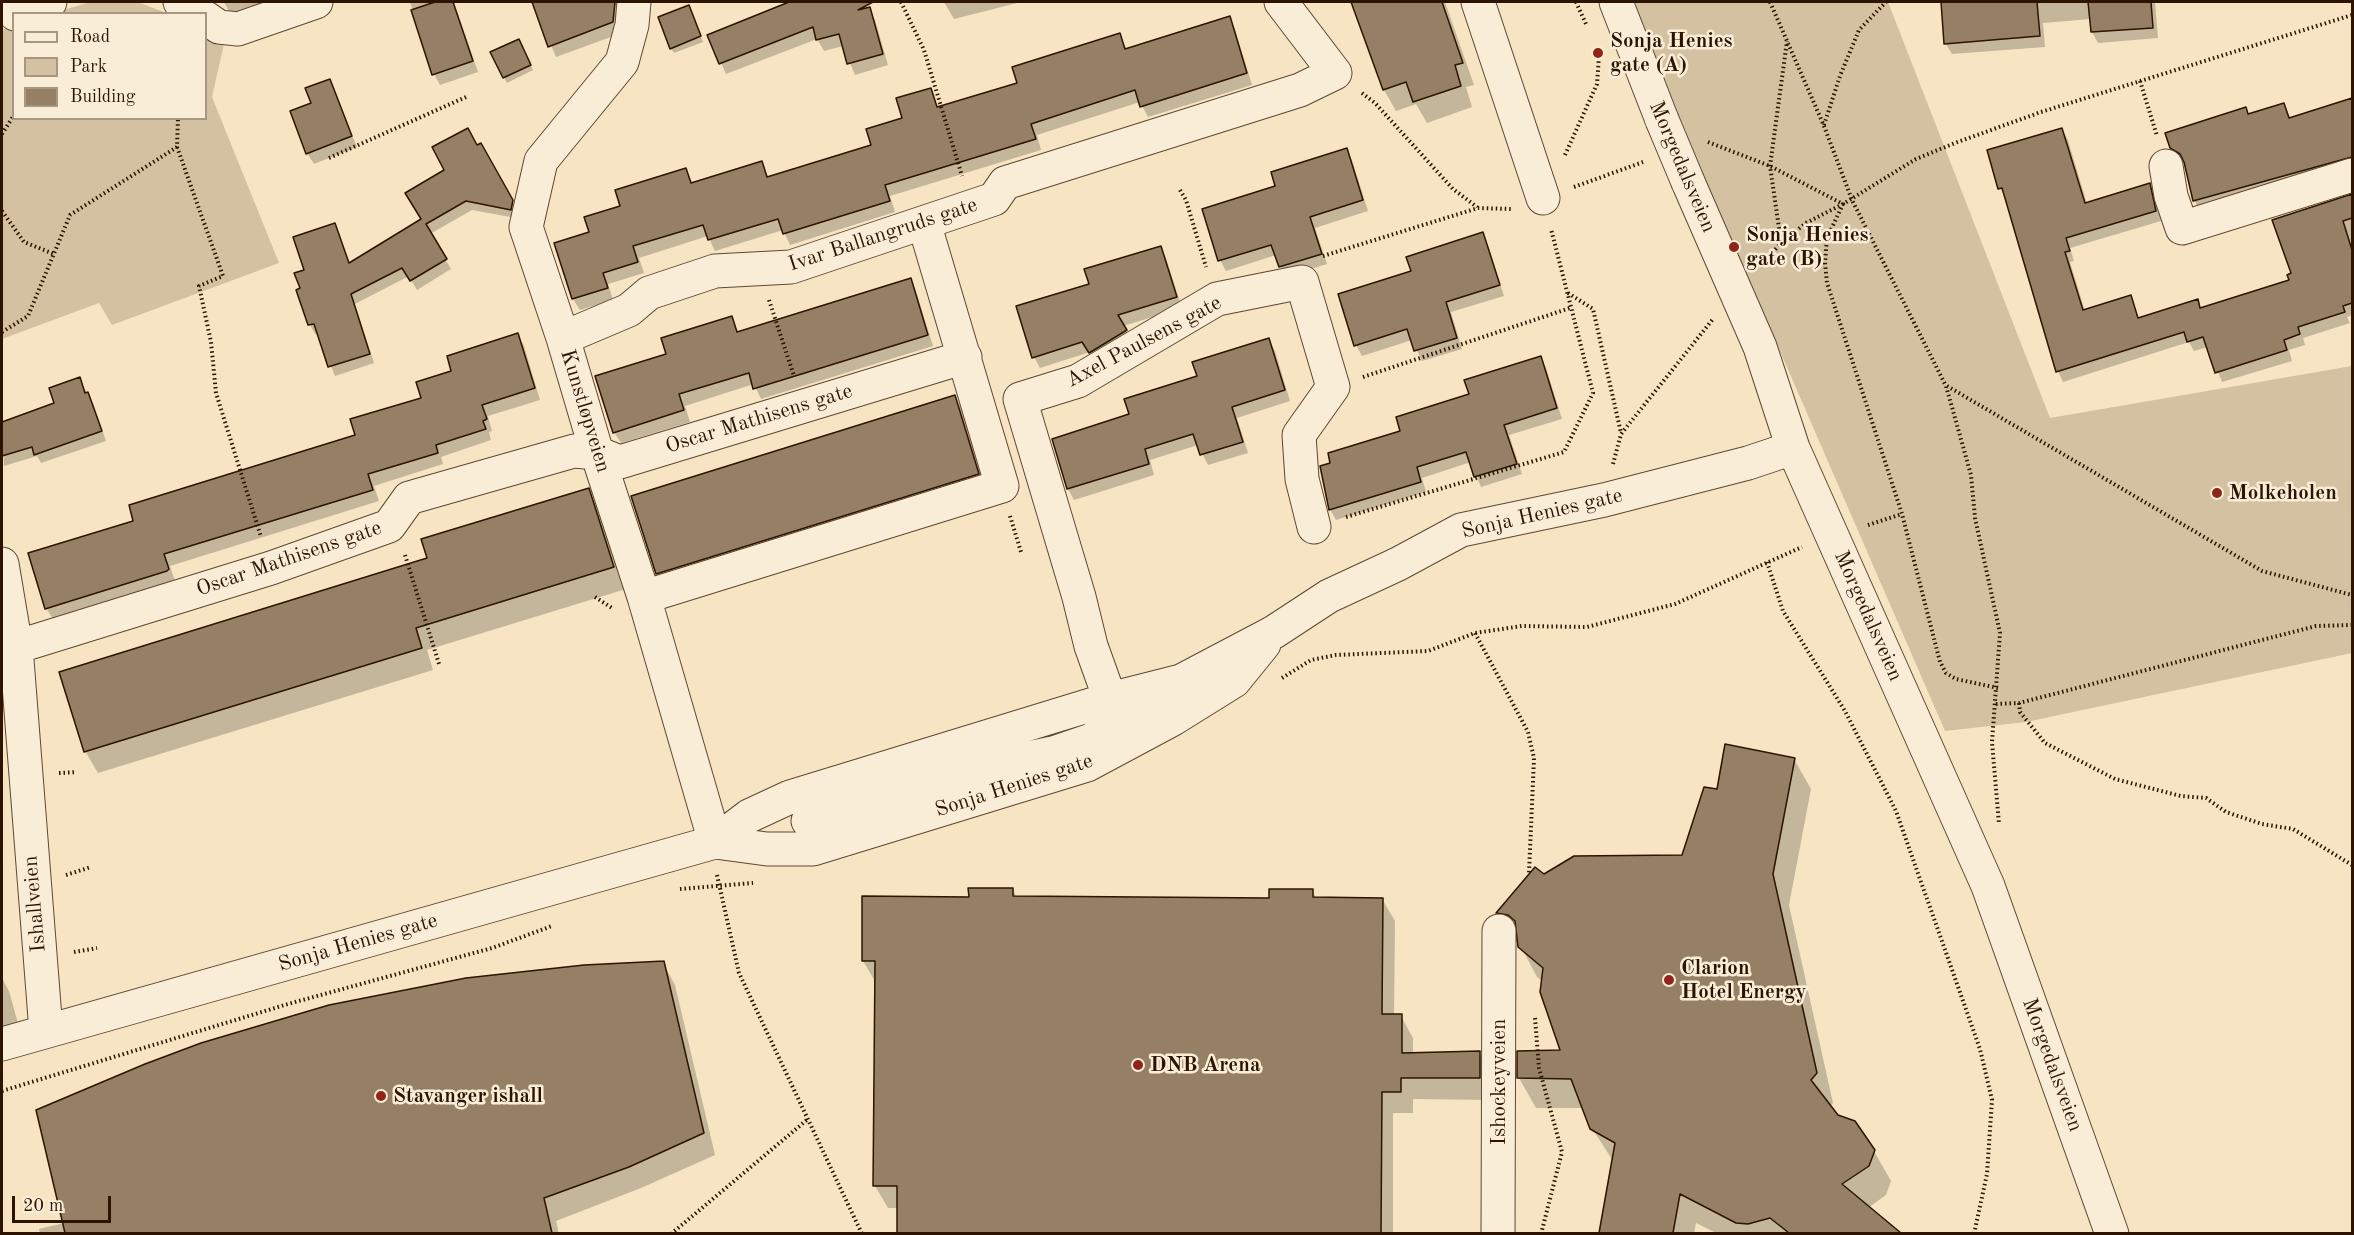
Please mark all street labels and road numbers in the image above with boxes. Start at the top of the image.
street label: Morgedalsveien [1643,98,1721,236]
street label: Ivar Ballangruds gate [785,193,981,277]
street label: Axel Paulsens gate [1062,290,1226,394]
street label: Kunstløpveien [554,346,616,476]
street label: Oscar Mathisens gate [663,379,855,459]
street label: Sonja Henies gate [1459,483,1625,545]
street label: Oscar Mathisens gate [193,515,385,603]
street label: Morgedalsveien [1828,547,1908,685]
street label: Sonja Henies gate [932,749,1096,823]
street label: Ishallveien [18,855,52,953]
street label: Sonja Henies gate [276,908,440,978]
street label: Morgedalsveien [2016,995,2088,1135]
street label: Ishockeyveien [1486,1019,1512,1145]

